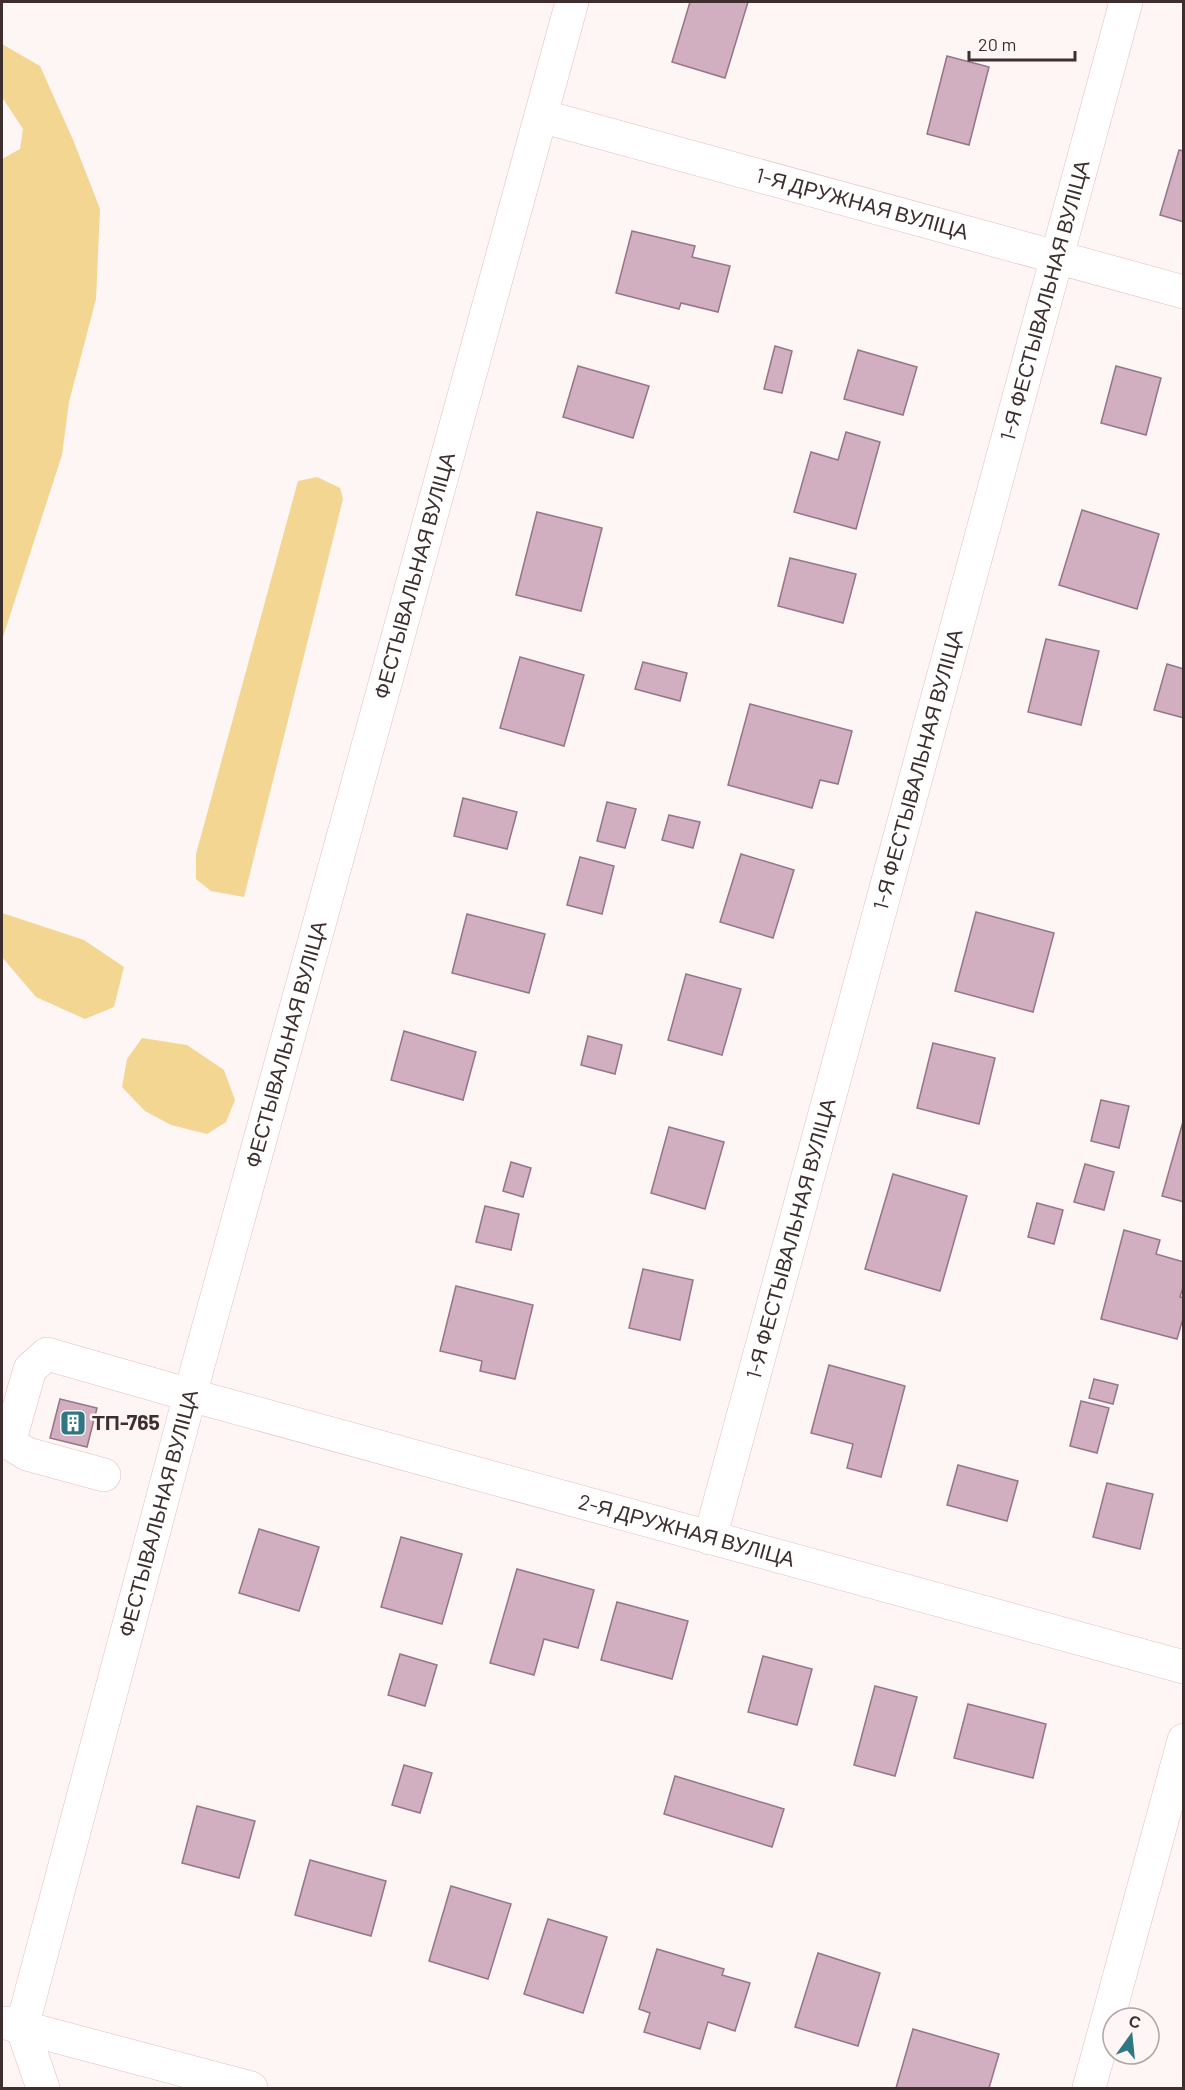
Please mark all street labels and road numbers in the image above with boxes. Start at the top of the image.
street label: 1-Я ФЕСТЫВАЛЬНАЯ ВУЛІЦА [994,157,1094,443]
street label: 1-Я ДРУЖНАЯ ВУЛІЦА [754,161,972,243]
street label: ФЕСТЫВАЛЬНАЯ ВУЛІЦА [367,449,459,702]
street label: 1-Я ФЕСТЫВАЛЬНАЯ ВУЛІЦА [867,626,967,912]
street label: ФЕСТЫВАЛЬНАЯ ВУЛІЦА [239,918,330,1170]
street label: 1-Я ФЕСТЫВАЛЬНАЯ ВУЛІЦА [740,1095,840,1382]
street label: ФЕСТЫВАЛЬНАЯ ВУЛІЦА [112,1387,202,1639]
street label: 2-Я ДРУЖНАЯ ВУЛІЦА [576,1488,798,1571]

